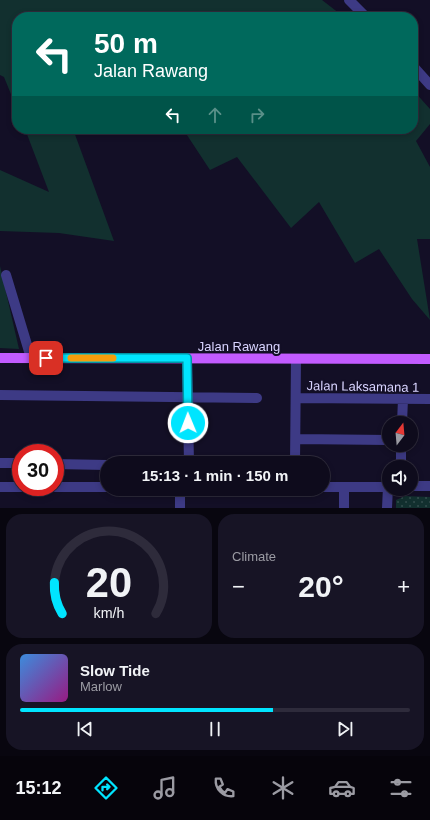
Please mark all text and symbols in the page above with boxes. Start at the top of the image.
icon: left [28,28,80,80]
text: 50 m [94,28,158,59]
text: Jalan Rawang [94,61,208,81]
icon: left [162,104,184,126]
icon: ahead [204,104,226,126]
icon: right [246,104,268,126]
street label: Jalan Rawang [198,339,280,354]
pin [29,341,63,375]
icon: arrive [35,347,57,369]
street label: Jalan Laksamana 1 [306,378,419,395]
position arrow [167,402,209,444]
north arrow [382,416,418,452]
map controls [382,416,418,496]
speed limit sign: 30 [12,444,64,496]
button: sound [382,460,418,496]
text: 15:13 · 1 min · 150 m [142,467,288,484]
text: Climate [232,549,276,564]
text: 20 [86,559,132,606]
text: 20° [298,570,344,603]
text: − [232,574,245,599]
text: + [397,574,410,599]
text: km/h [94,605,125,621]
text: Slow Tide [80,662,150,679]
text: Marlow [80,679,122,694]
icon: previous [74,718,96,740]
icon: pause [204,718,226,740]
icon: next [334,718,356,740]
icon: directions [92,774,120,802]
icon: music [151,774,179,802]
icon: phone [210,774,238,802]
icon: climate [269,774,297,802]
icon: car [328,774,356,802]
icon: filters [387,774,415,802]
text: 15:12 [15,778,61,798]

